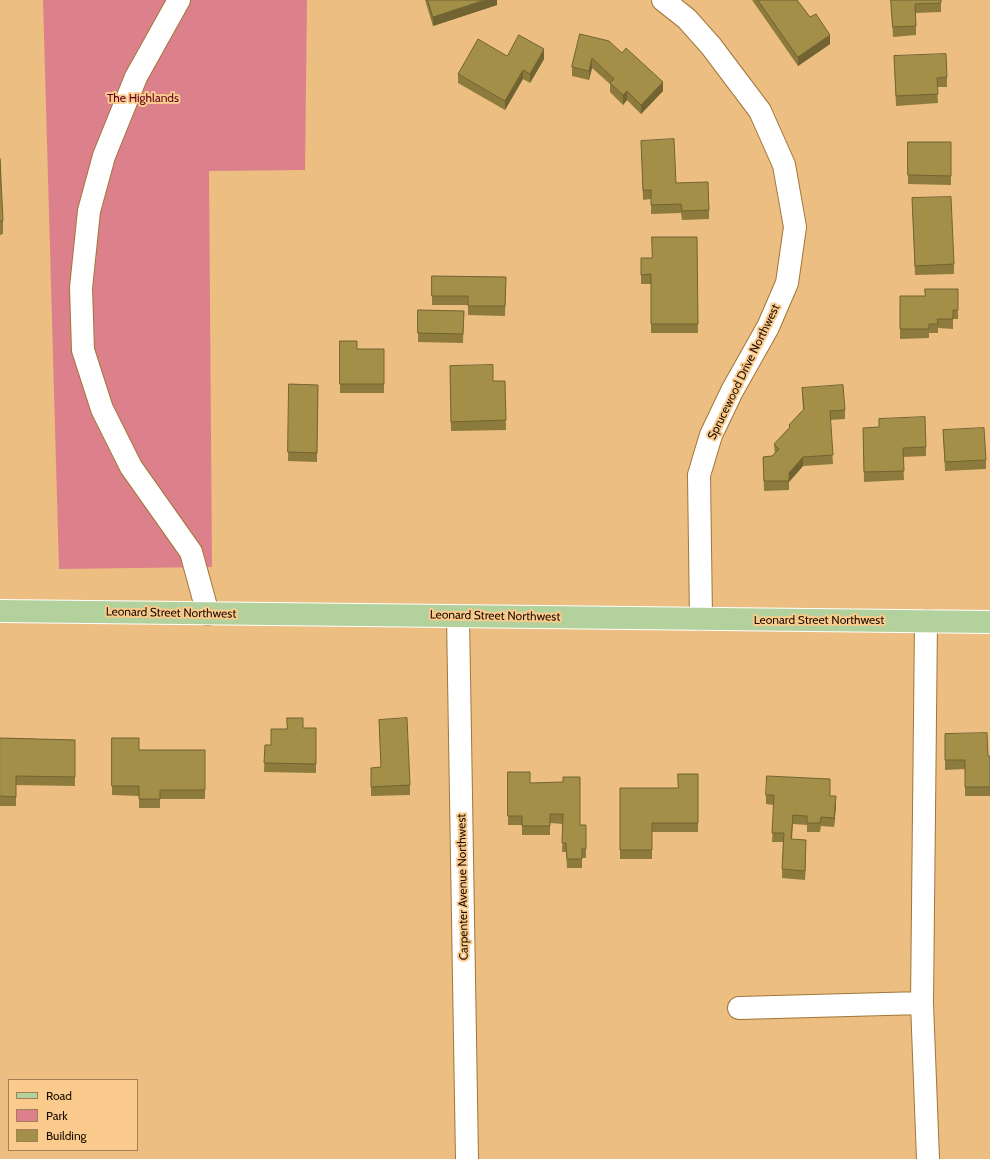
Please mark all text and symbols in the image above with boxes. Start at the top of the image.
park label: The Highlands [107,91,179,105]
street label: Sprucewood Drive Northwest [705,302,783,442]
street label: Leonard Street Northwest [106,605,236,621]
street label: Leonard Street Northwest [430,608,560,624]
street label: Leonard Street Northwest [754,613,884,627]
street label: Carpenter Avenue Northwest [455,814,471,960]
legend [8,1079,138,1151]
text: Road [46,1088,72,1103]
text: Park [46,1108,68,1123]
text: Building [46,1128,87,1143]

